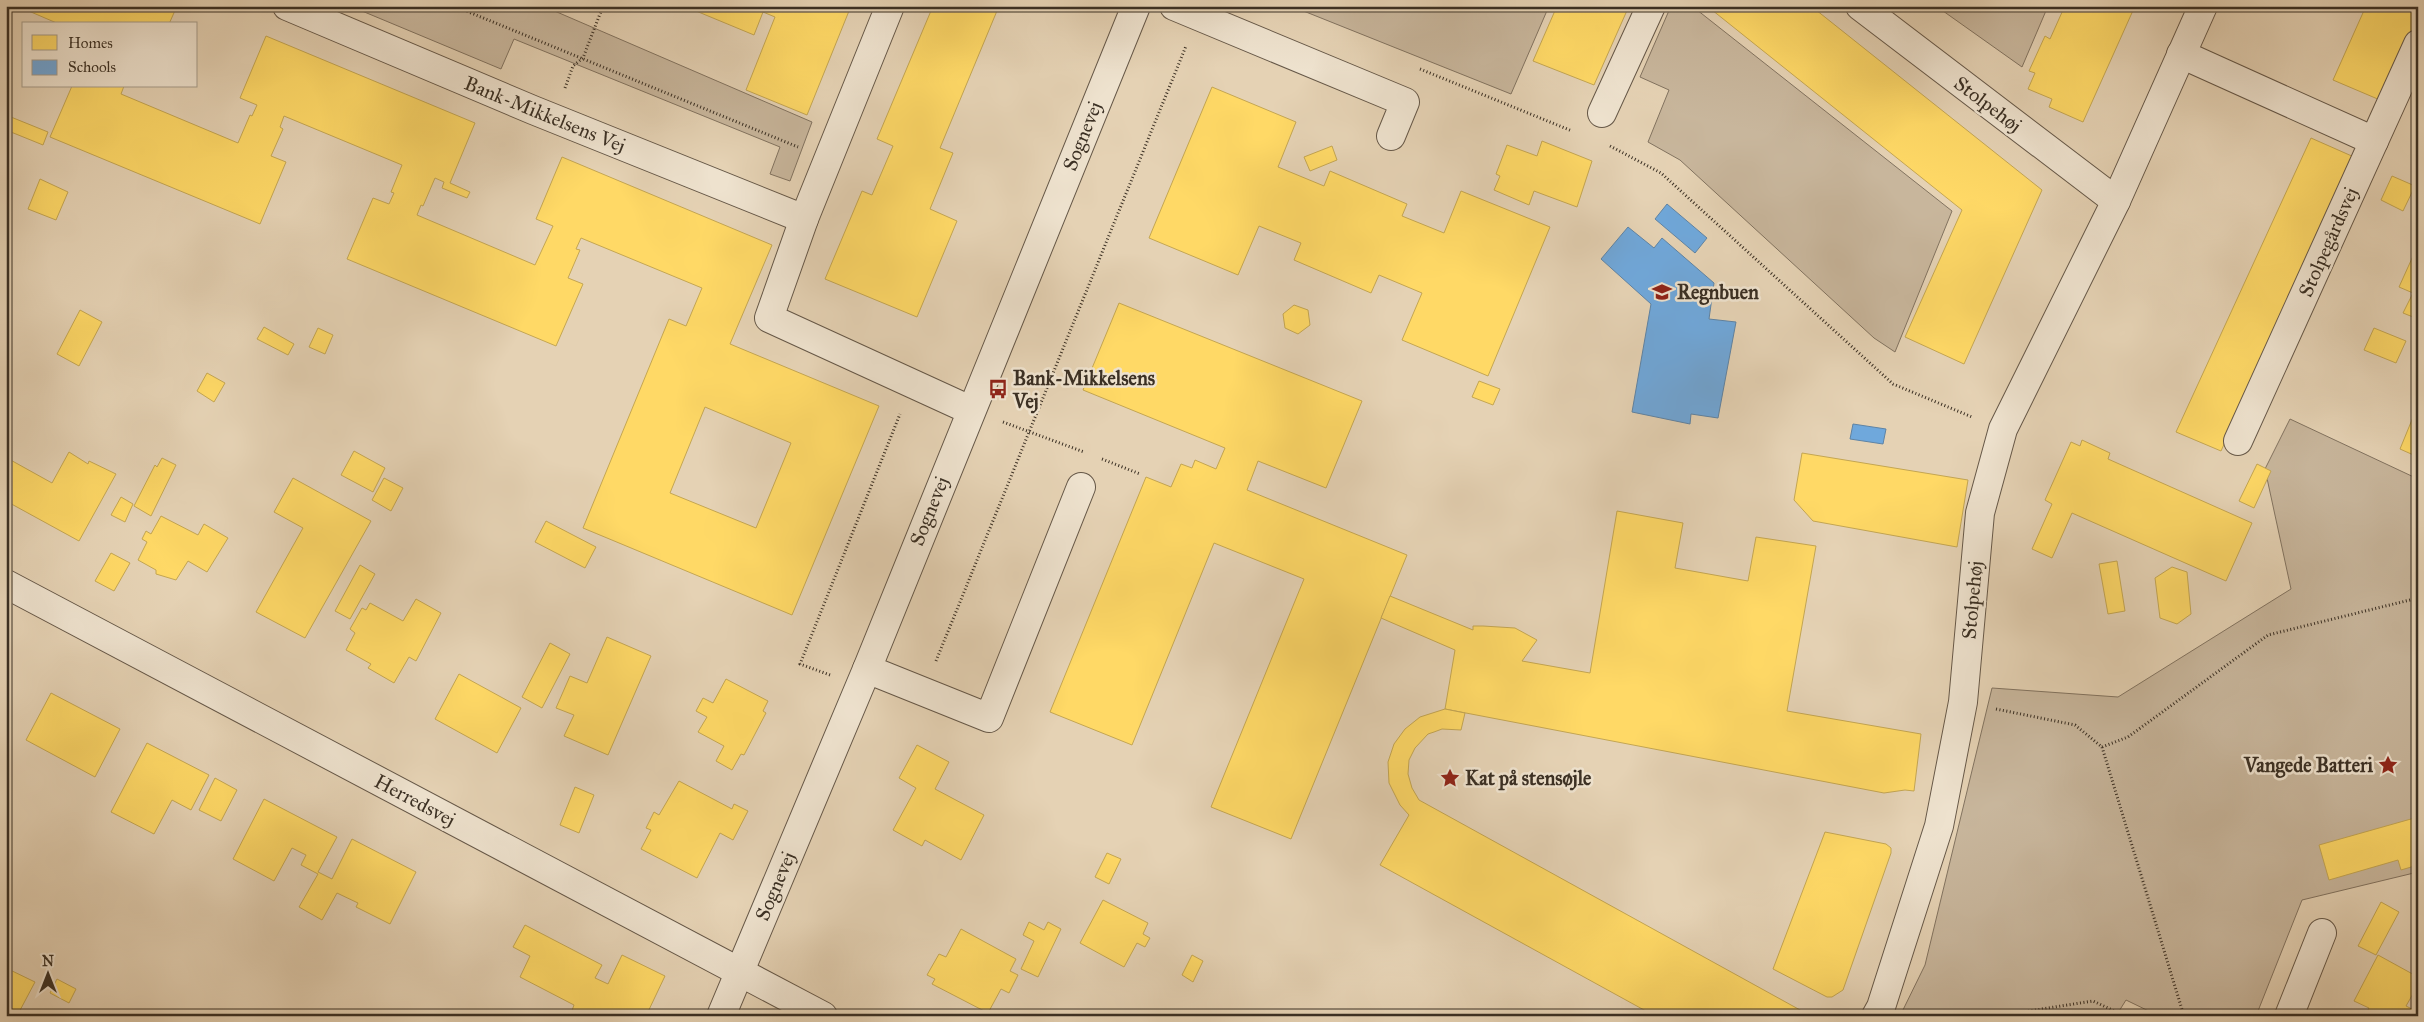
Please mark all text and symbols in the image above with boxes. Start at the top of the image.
legend [22,22,198,88]
text: Homes [68,34,113,52]
text: Schools [68,58,116,76]
street label: Bank-Mikkelsens Vej [461,71,629,157]
street label: Stolpehøj [1949,71,2027,137]
street label: Sognevej [1057,98,1108,175]
street label: Stolpegårdsvej [2293,183,2364,301]
place label: Regnbuen [1677,280,1759,305]
school or university icon: Regnbuen [1651,281,1673,303]
place label: Bank-Mikkelsens Vej [1012,366,1156,414]
bus stop icon: Bank-Mikkelsens Vej [987,378,1009,400]
street label: Sognevej [904,473,955,550]
street label: Stolpehøj [1957,560,1987,640]
place label: Vangede Batteri [2243,753,2373,778]
place icon: Vangede Batteri [2377,754,2399,776]
place label: Kat på stensøjle [1465,766,1592,791]
place icon: Kat på stensøjle [1439,767,1461,789]
street label: Herredsvej [370,769,460,831]
street label: Sognevej [750,848,801,925]
north arrow [22,950,72,1000]
text: N [42,953,54,970]

